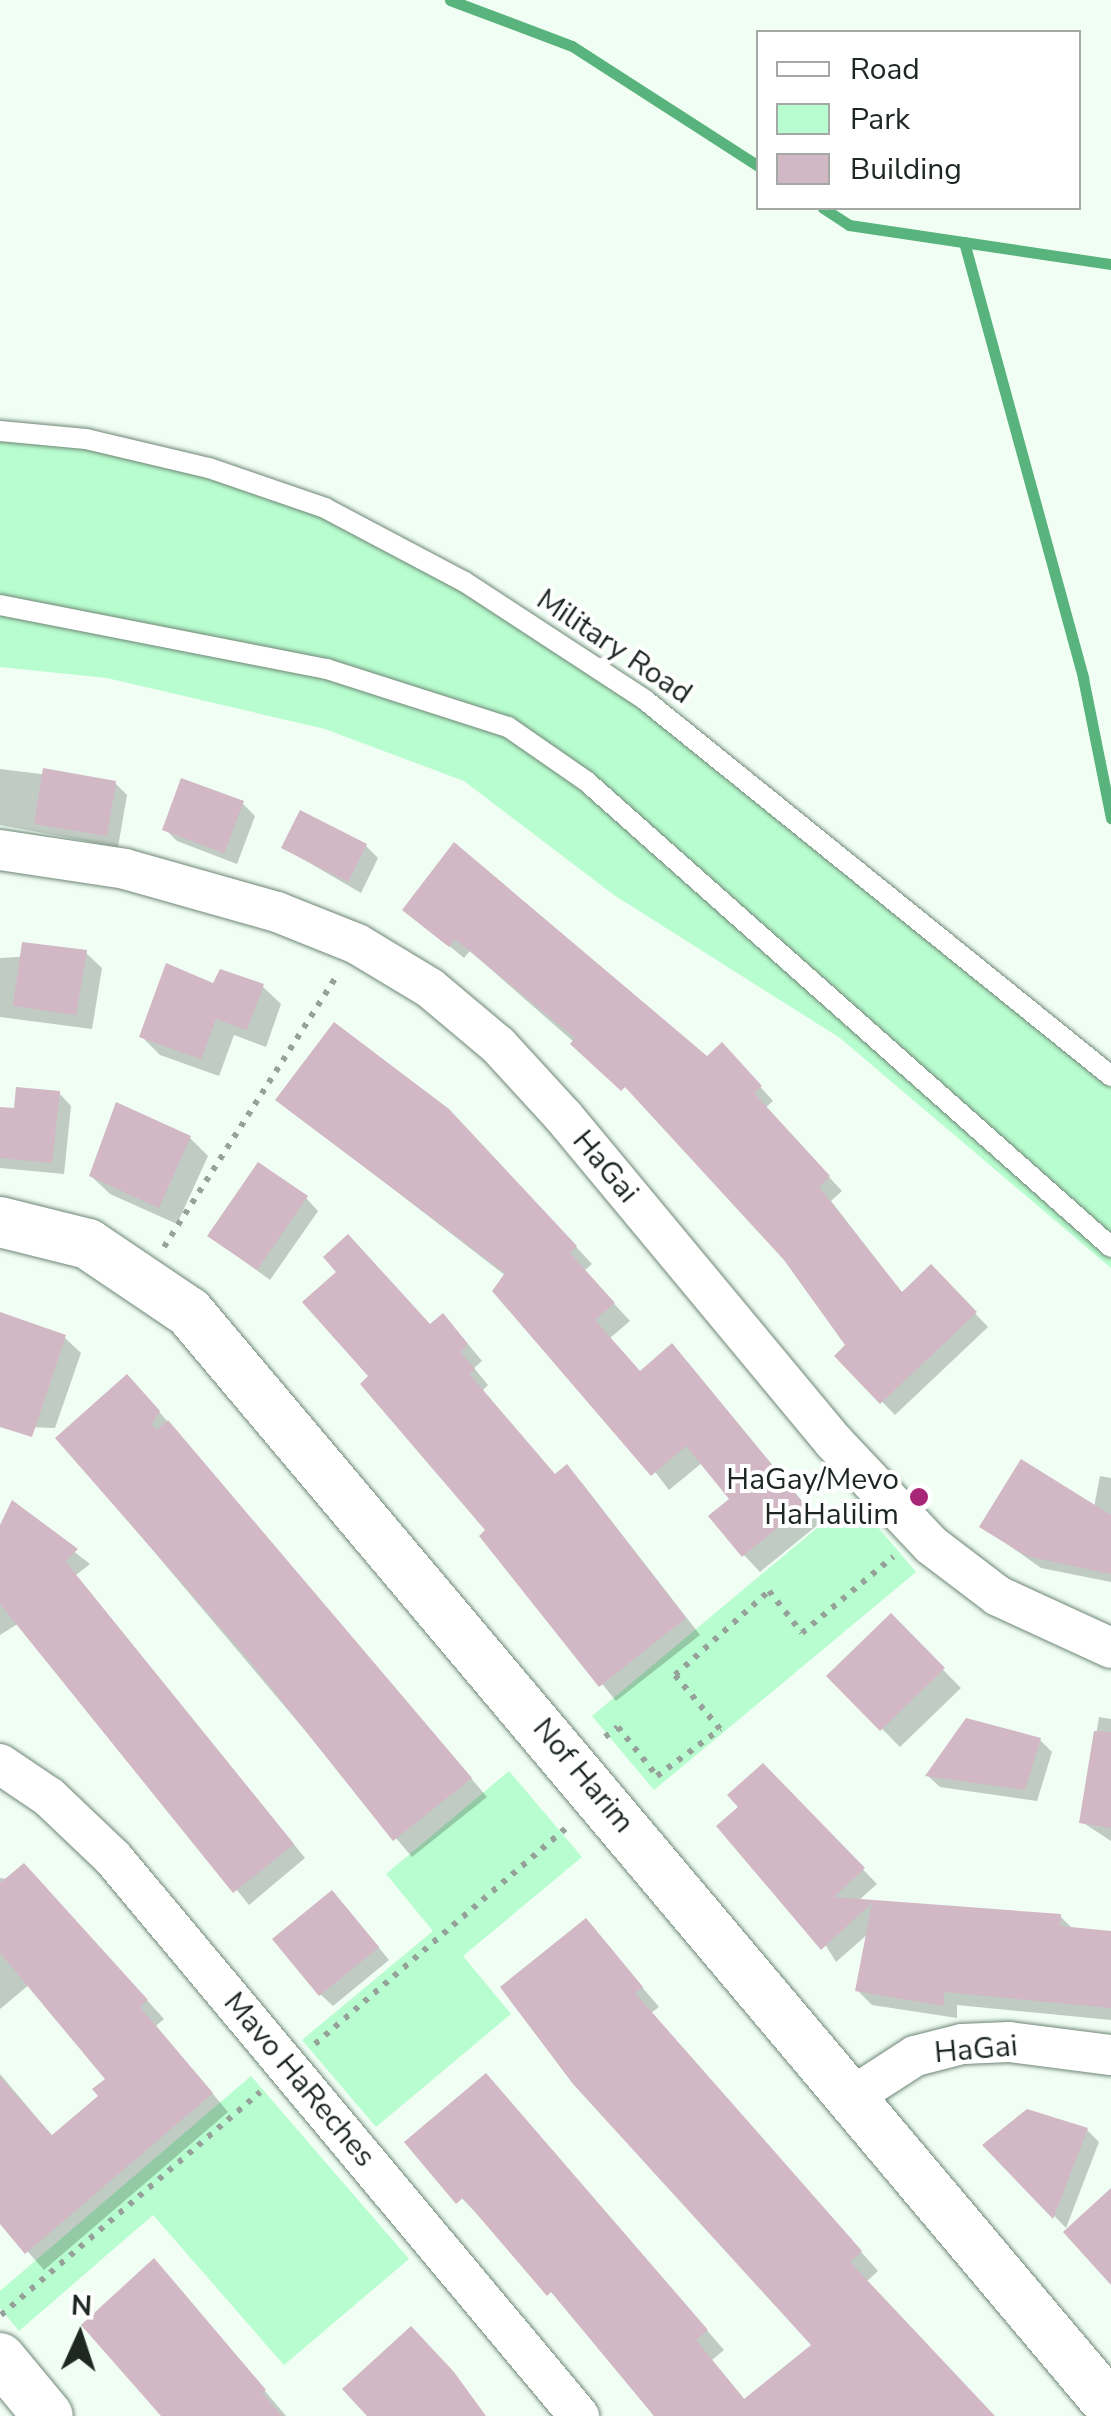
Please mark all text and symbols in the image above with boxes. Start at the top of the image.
legend [756,30,1081,210]
text: Road [850,49,920,90]
text: Park [850,99,910,140]
text: Building [850,149,962,190]
street label: Military Road [530,582,698,712]
street label: HaGai [564,1123,646,1211]
place label: HaGay/Mevo HaHalilim [726,1462,899,1532]
marker: HaGay/Mevo HaHalilim [908,1486,930,1508]
street label: Nof Harim [525,1711,641,1841]
street label: Mavo HaReches [216,1985,382,2175]
street label: HaGai [933,2028,1019,2072]
north arrow [30,2286,130,2386]
text: N [70,2287,93,2326]

